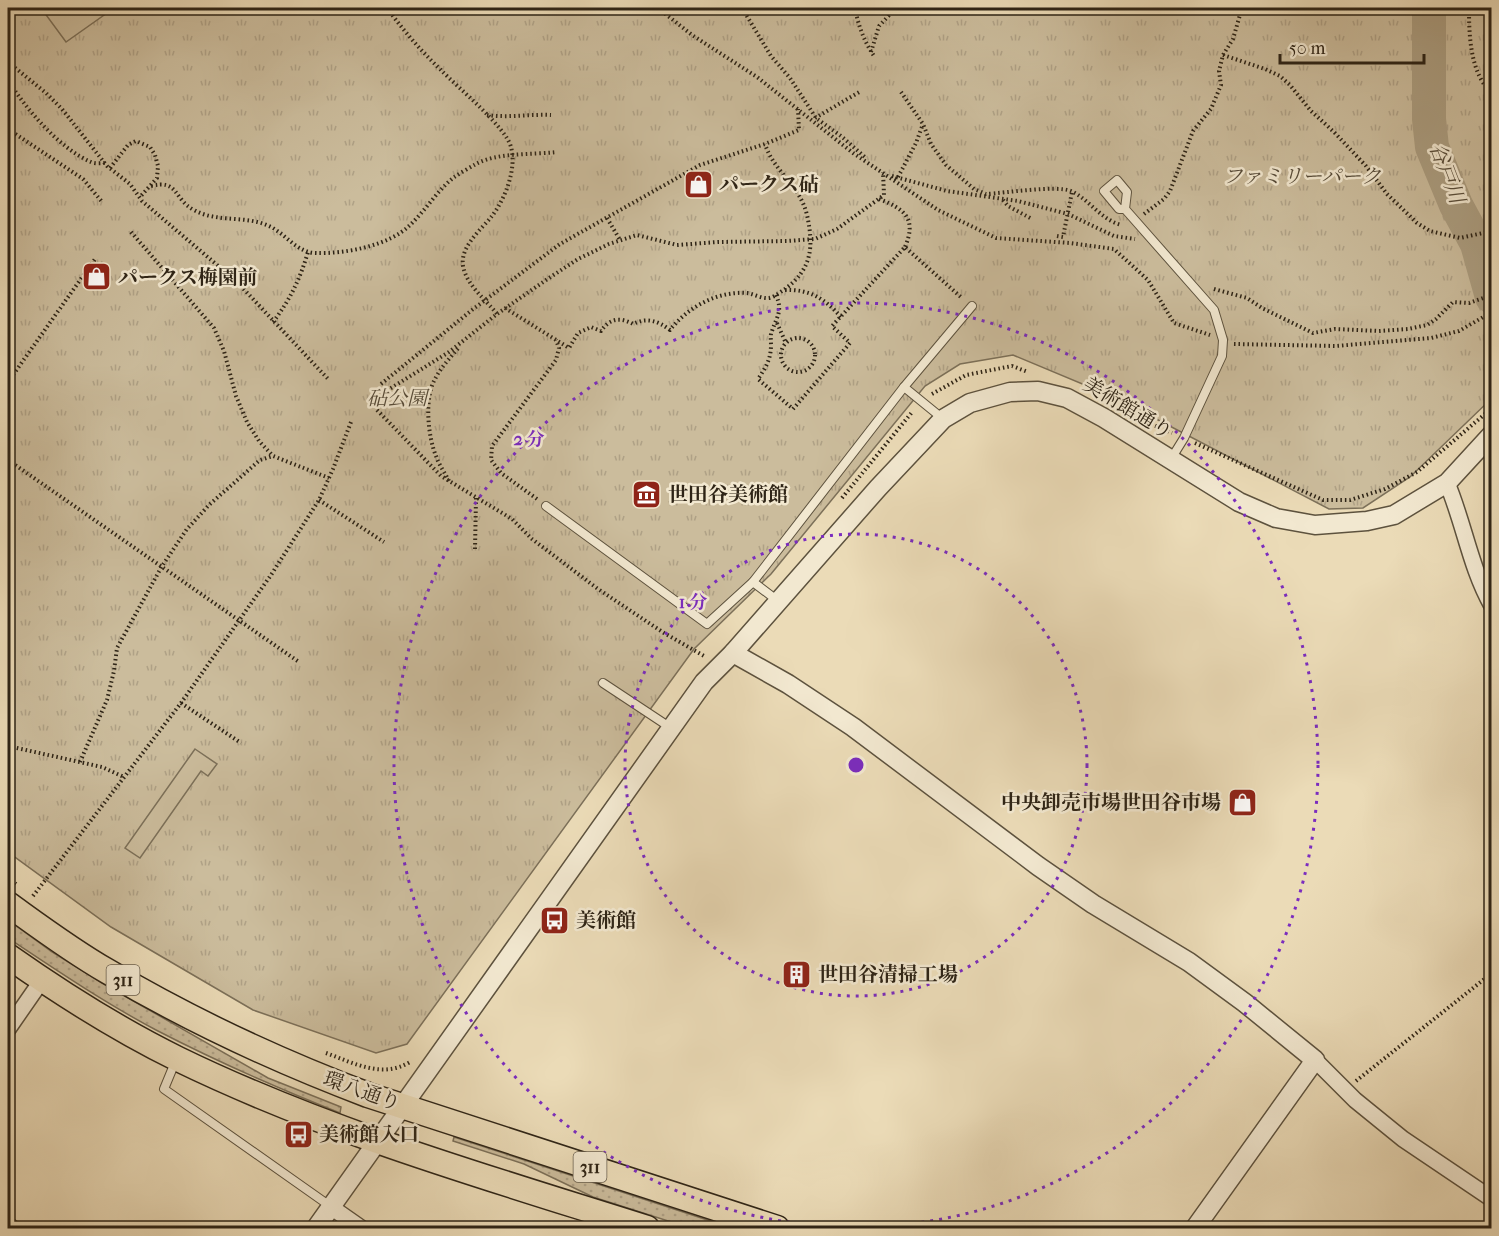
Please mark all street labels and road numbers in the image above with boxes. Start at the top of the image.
street label: 美術館通り [1079,372,1177,444]
road number: 311 [106,965,140,995]
street label: 環八通り [320,1067,404,1115]
road number: 311 [574,1152,606,1182]

